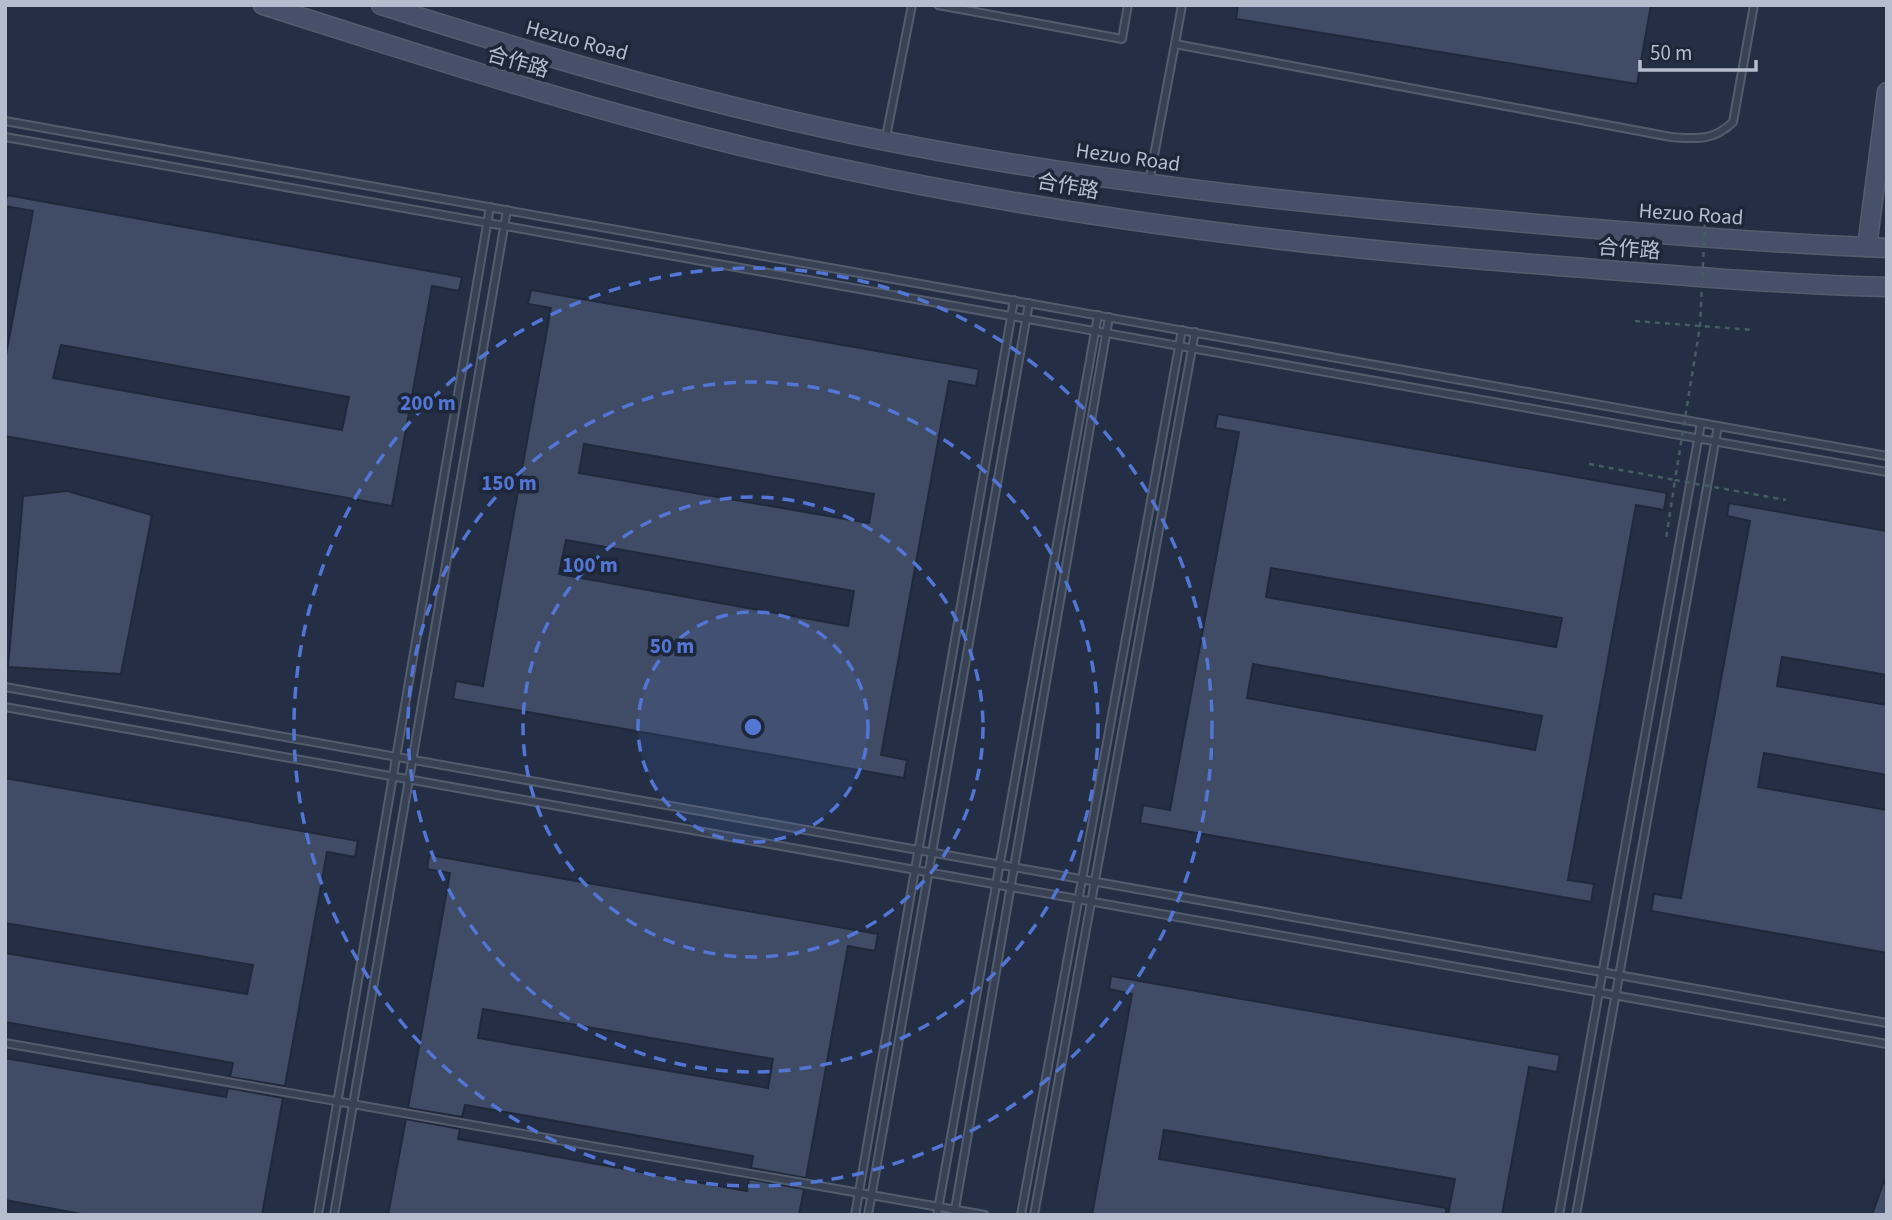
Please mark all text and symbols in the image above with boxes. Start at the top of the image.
street label: Hezuo Road [522,12,632,68]
scale bar [1640,28,1756,72]
text: 50 m [1650,38,1692,68]
street label: 合作路 [484,39,552,85]
street label: Hezuo Road [1074,135,1182,179]
street label: 合作路 [1034,166,1102,206]
street label: Hezuo Road [1638,195,1744,233]
street label: 合作路 [1597,232,1661,266]
text: 200 m [400,388,456,418]
text: 150 m [481,468,537,498]
text: 100 m [562,550,618,580]
text: 50 m [650,631,694,661]
centre of rings [741,715,765,739]

